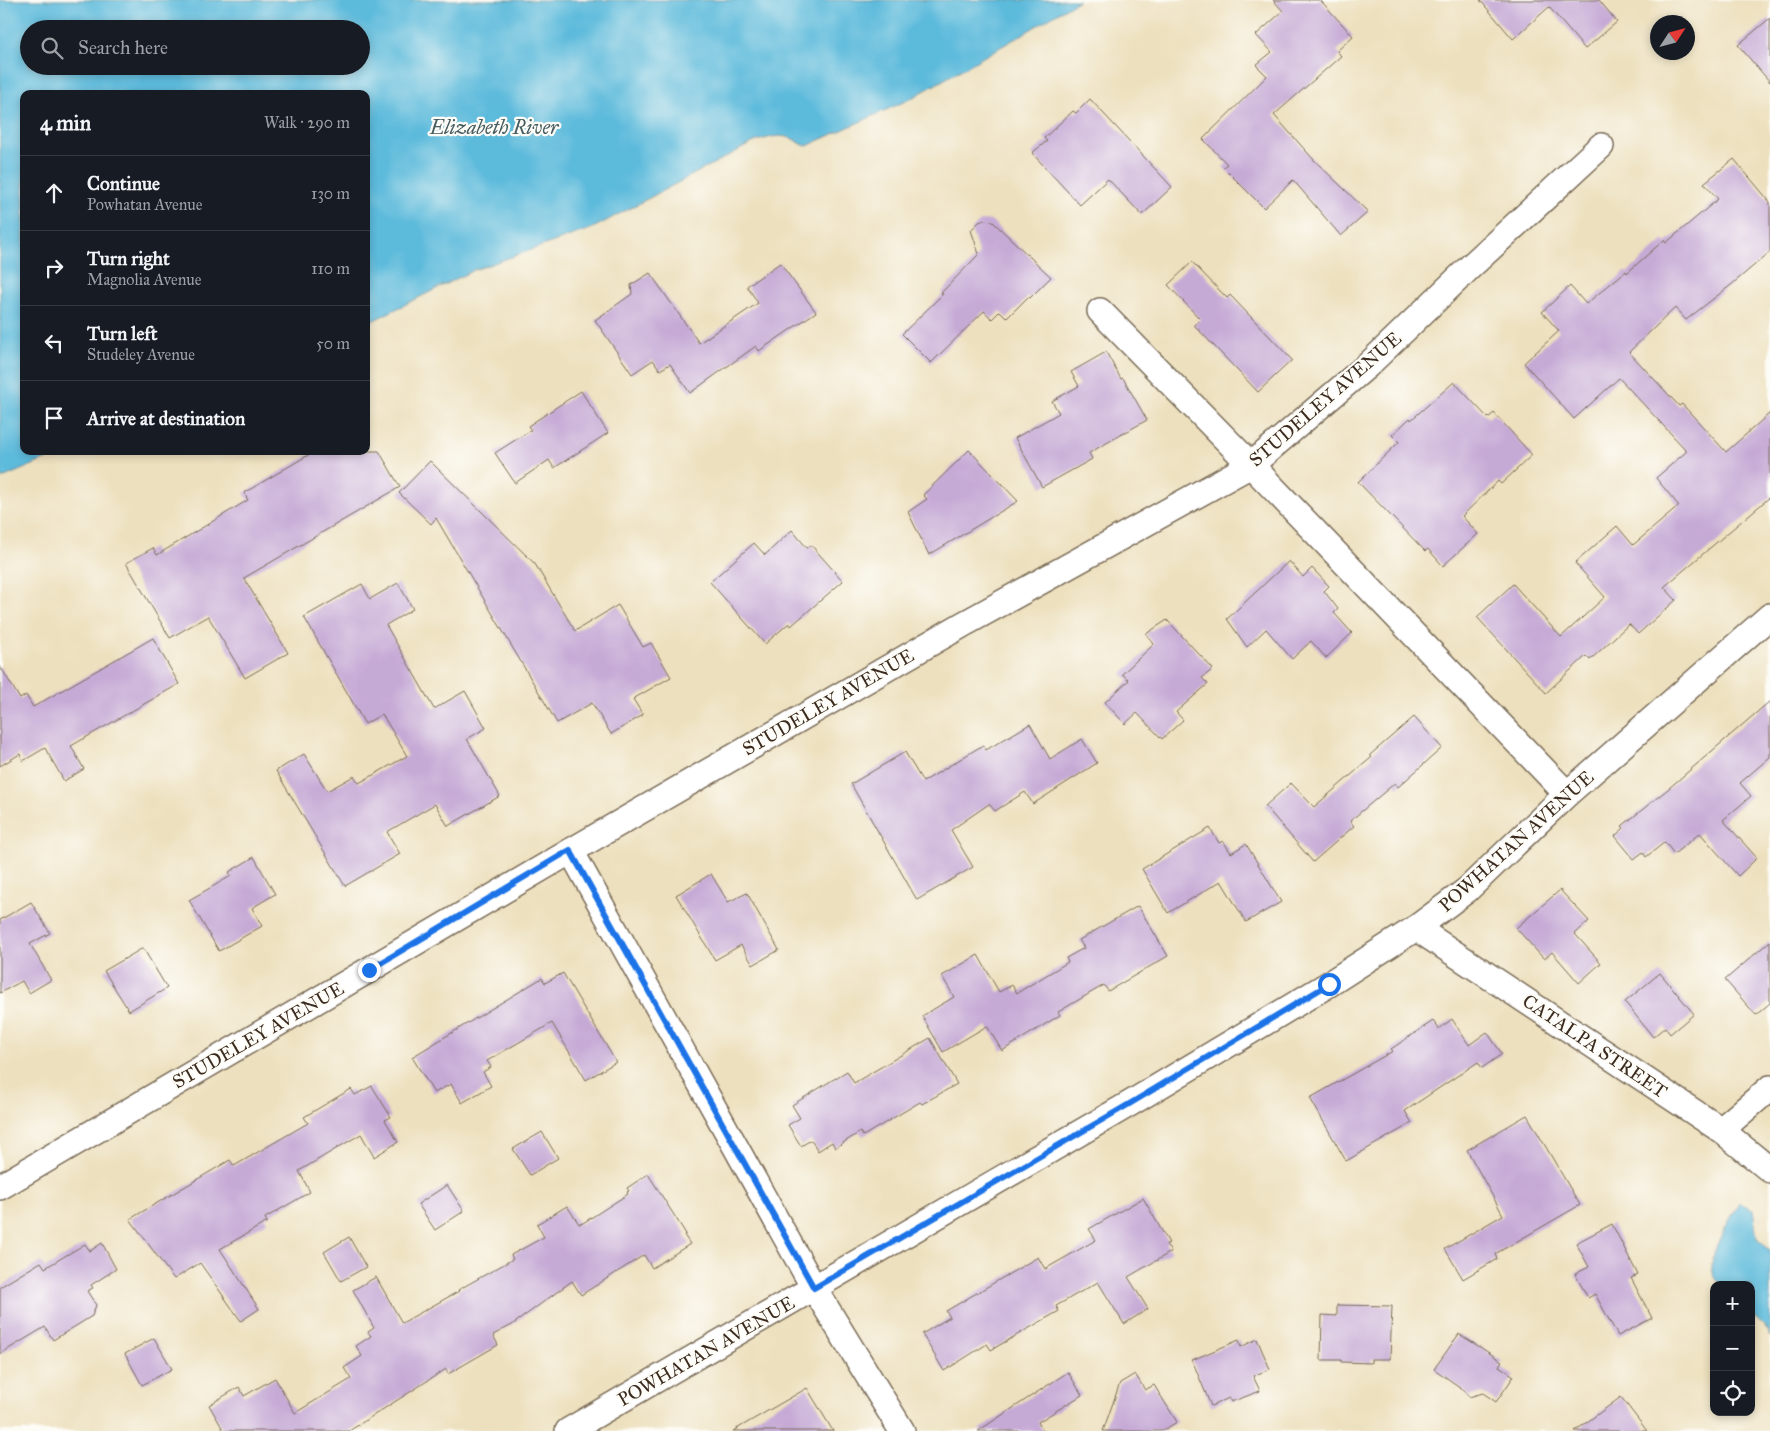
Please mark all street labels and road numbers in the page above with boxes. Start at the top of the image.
street label: STUDELEY AVENUE [1244,326,1406,471]
street label: STUDELEY AVENUE [738,643,918,760]
street label: POWHATAN AVENUE [1434,765,1598,917]
street label: STUDELEY AVENUE [168,976,348,1093]
street label: CATALPA STREET [1518,989,1672,1103]
street label: POWHATAN AVENUE [613,1291,799,1411]

